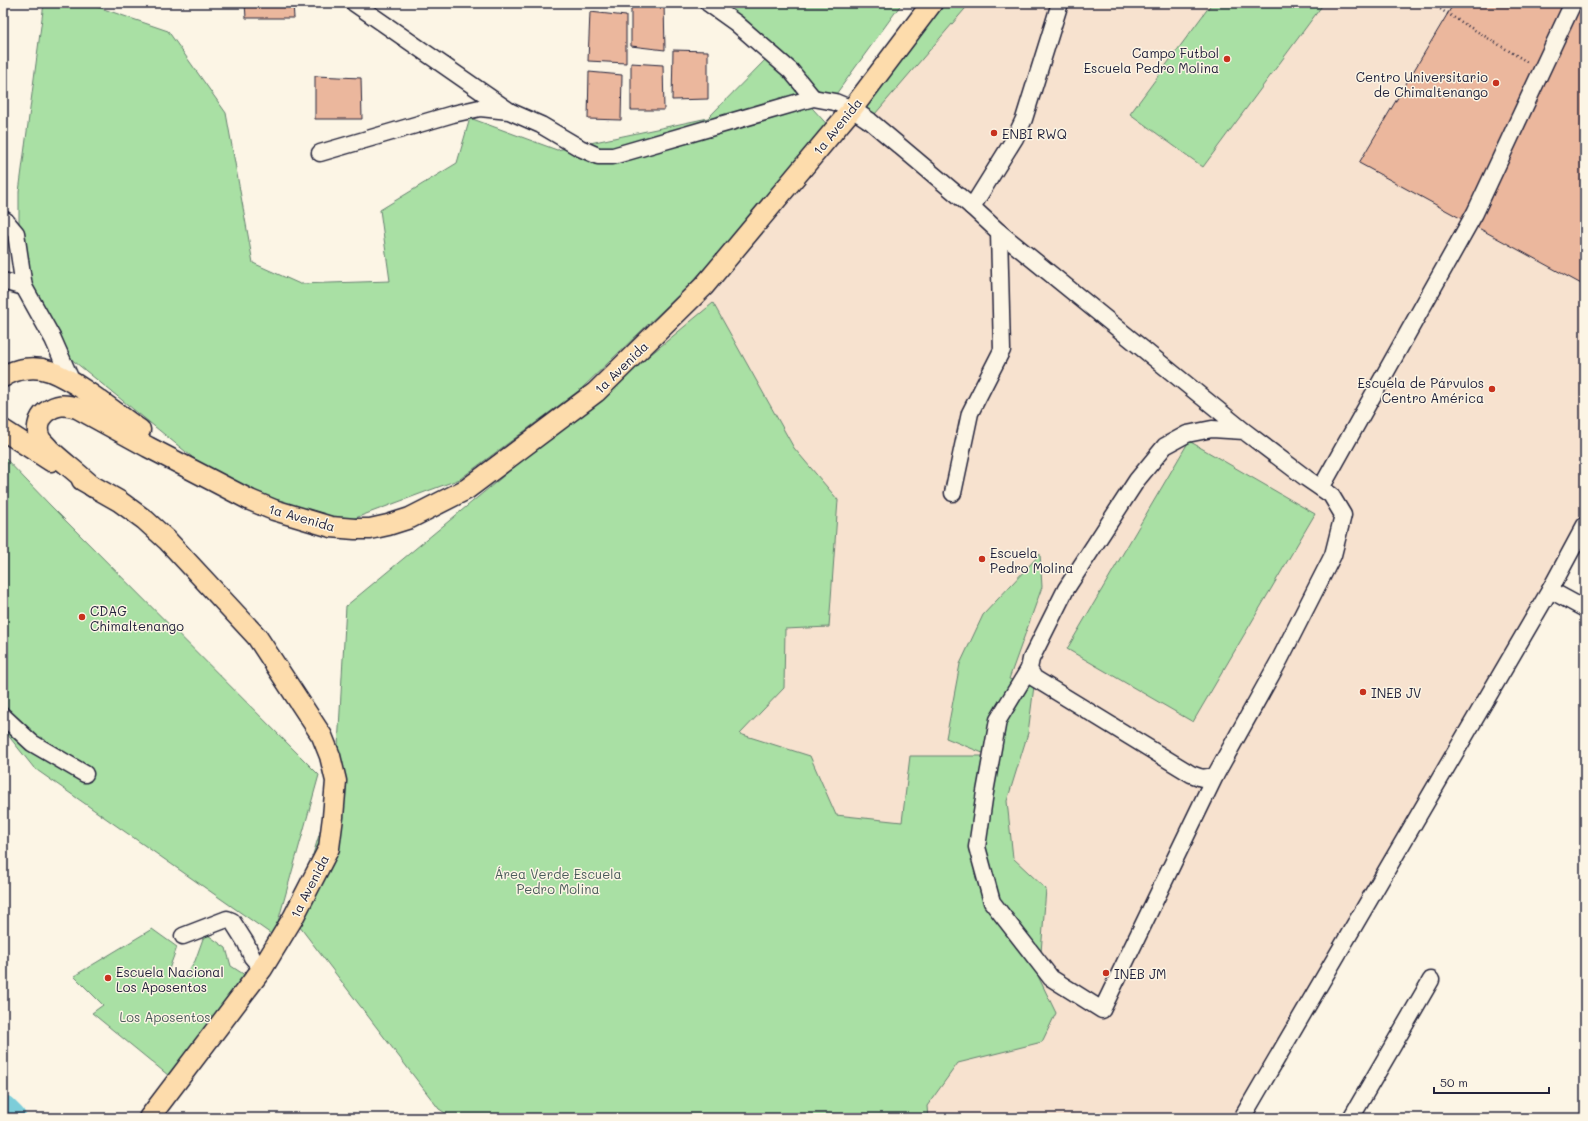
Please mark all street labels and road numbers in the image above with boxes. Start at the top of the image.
street label: 1a Avenida [809,94,865,158]
street label: 1a Avenida [591,337,651,397]
street label: 1a Avenida [267,499,337,535]
street label: 1a Avenida [286,852,332,920]

